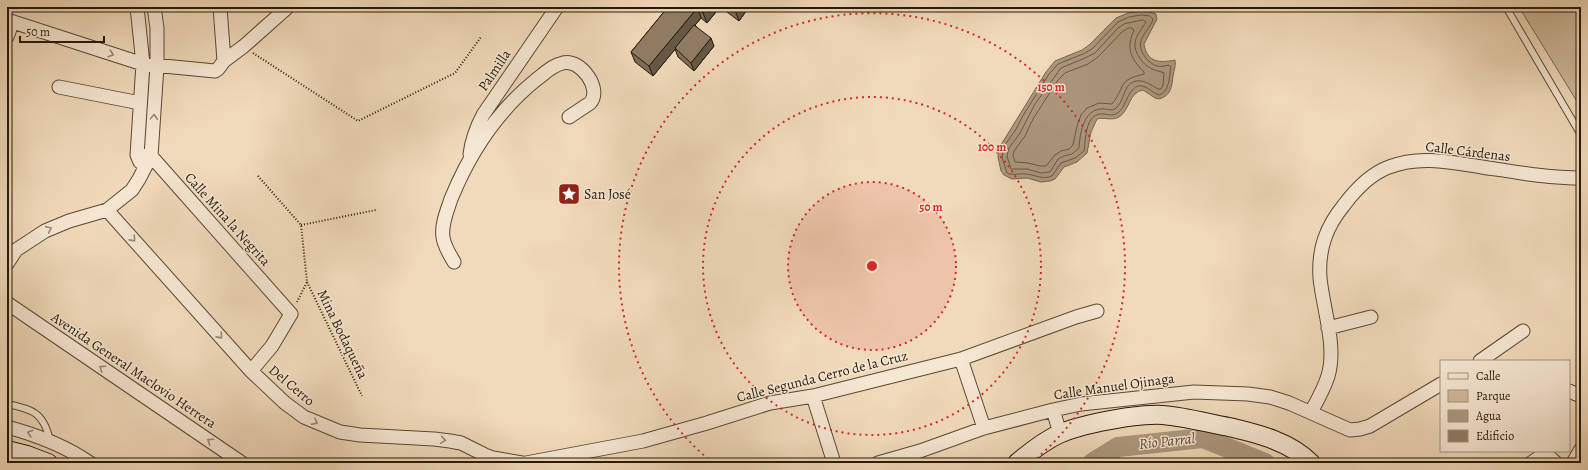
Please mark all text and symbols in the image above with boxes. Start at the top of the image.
scale bar [20,18,104,44]
text: 50 m [26,24,50,40]
street label: Palmilla [474,45,516,95]
one-way arrow [107,49,114,58]
text: 150 m [1037,79,1065,95]
one-way arrow [149,114,158,120]
street label: Calle Cárdenas [1424,137,1511,166]
text: 100 m [978,139,1006,155]
street label: Calle Mina la Negrita [180,168,275,271]
place icon: San José [556,181,582,207]
place label: San José [584,185,631,204]
text: 50 m [919,199,943,215]
one-way arrow [44,226,52,234]
one-way arrow [128,234,136,242]
centre of rings [865,259,879,273]
street label: Mina Bodaqueña [313,286,373,383]
street label: Avenida General Maclovio Herrera [47,307,220,433]
one-way arrow [215,331,222,339]
street label: Calle Segunda Cerro de la Cruz [735,346,910,407]
legend [1440,360,1570,452]
street label: Del Cerro [265,361,319,410]
one-way arrow [100,366,107,373]
text: Calle [1476,368,1500,384]
street label: Calle Manuel Ojinaga [1052,369,1176,404]
text: Parque [1476,388,1511,404]
text: Agua [1475,408,1502,424]
one-way arrow [311,418,318,425]
water label: Río Parral [1138,428,1196,454]
text: Edificio [1476,428,1514,444]
one-way arrow [27,429,34,438]
one-way arrow [440,435,446,444]
one-way arrow [207,438,214,446]

